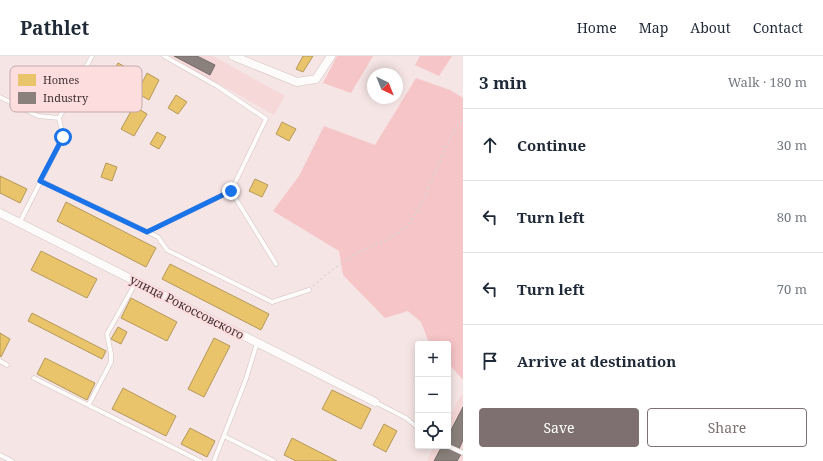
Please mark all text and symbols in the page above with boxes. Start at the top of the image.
text: Pathlet [20,15,89,41]
text: Home [577,18,617,37]
text: Map [639,18,668,37]
text: About [690,18,731,37]
text: Contact [753,18,803,37]
legend [10,66,142,112]
north arrow [367,68,403,104]
text: 3 min [479,71,527,94]
text: Homes [43,72,79,87]
text: Walk · 180 m [728,73,807,91]
text: Industry [43,90,89,105]
route start [54,128,72,146]
icon: ahead [479,134,501,156]
text: Continue [517,135,586,155]
text: 30 m [777,136,807,154]
route end [222,182,240,200]
icon: left [479,206,501,228]
text: Turn left [517,207,585,227]
text: 80 m [777,208,807,226]
street label: улица Рокоссовского [127,271,247,343]
icon: left [479,278,501,300]
text: Turn left [517,279,585,299]
text: 70 m [777,280,807,298]
map controls [415,341,451,449]
button: + [415,341,451,377]
icon: arrive [479,350,501,372]
text: Arrive at destination [517,351,676,371]
button: − [415,377,451,413]
button: Save [479,408,639,447]
button: Share [647,408,807,447]
button: locate [415,413,451,449]

